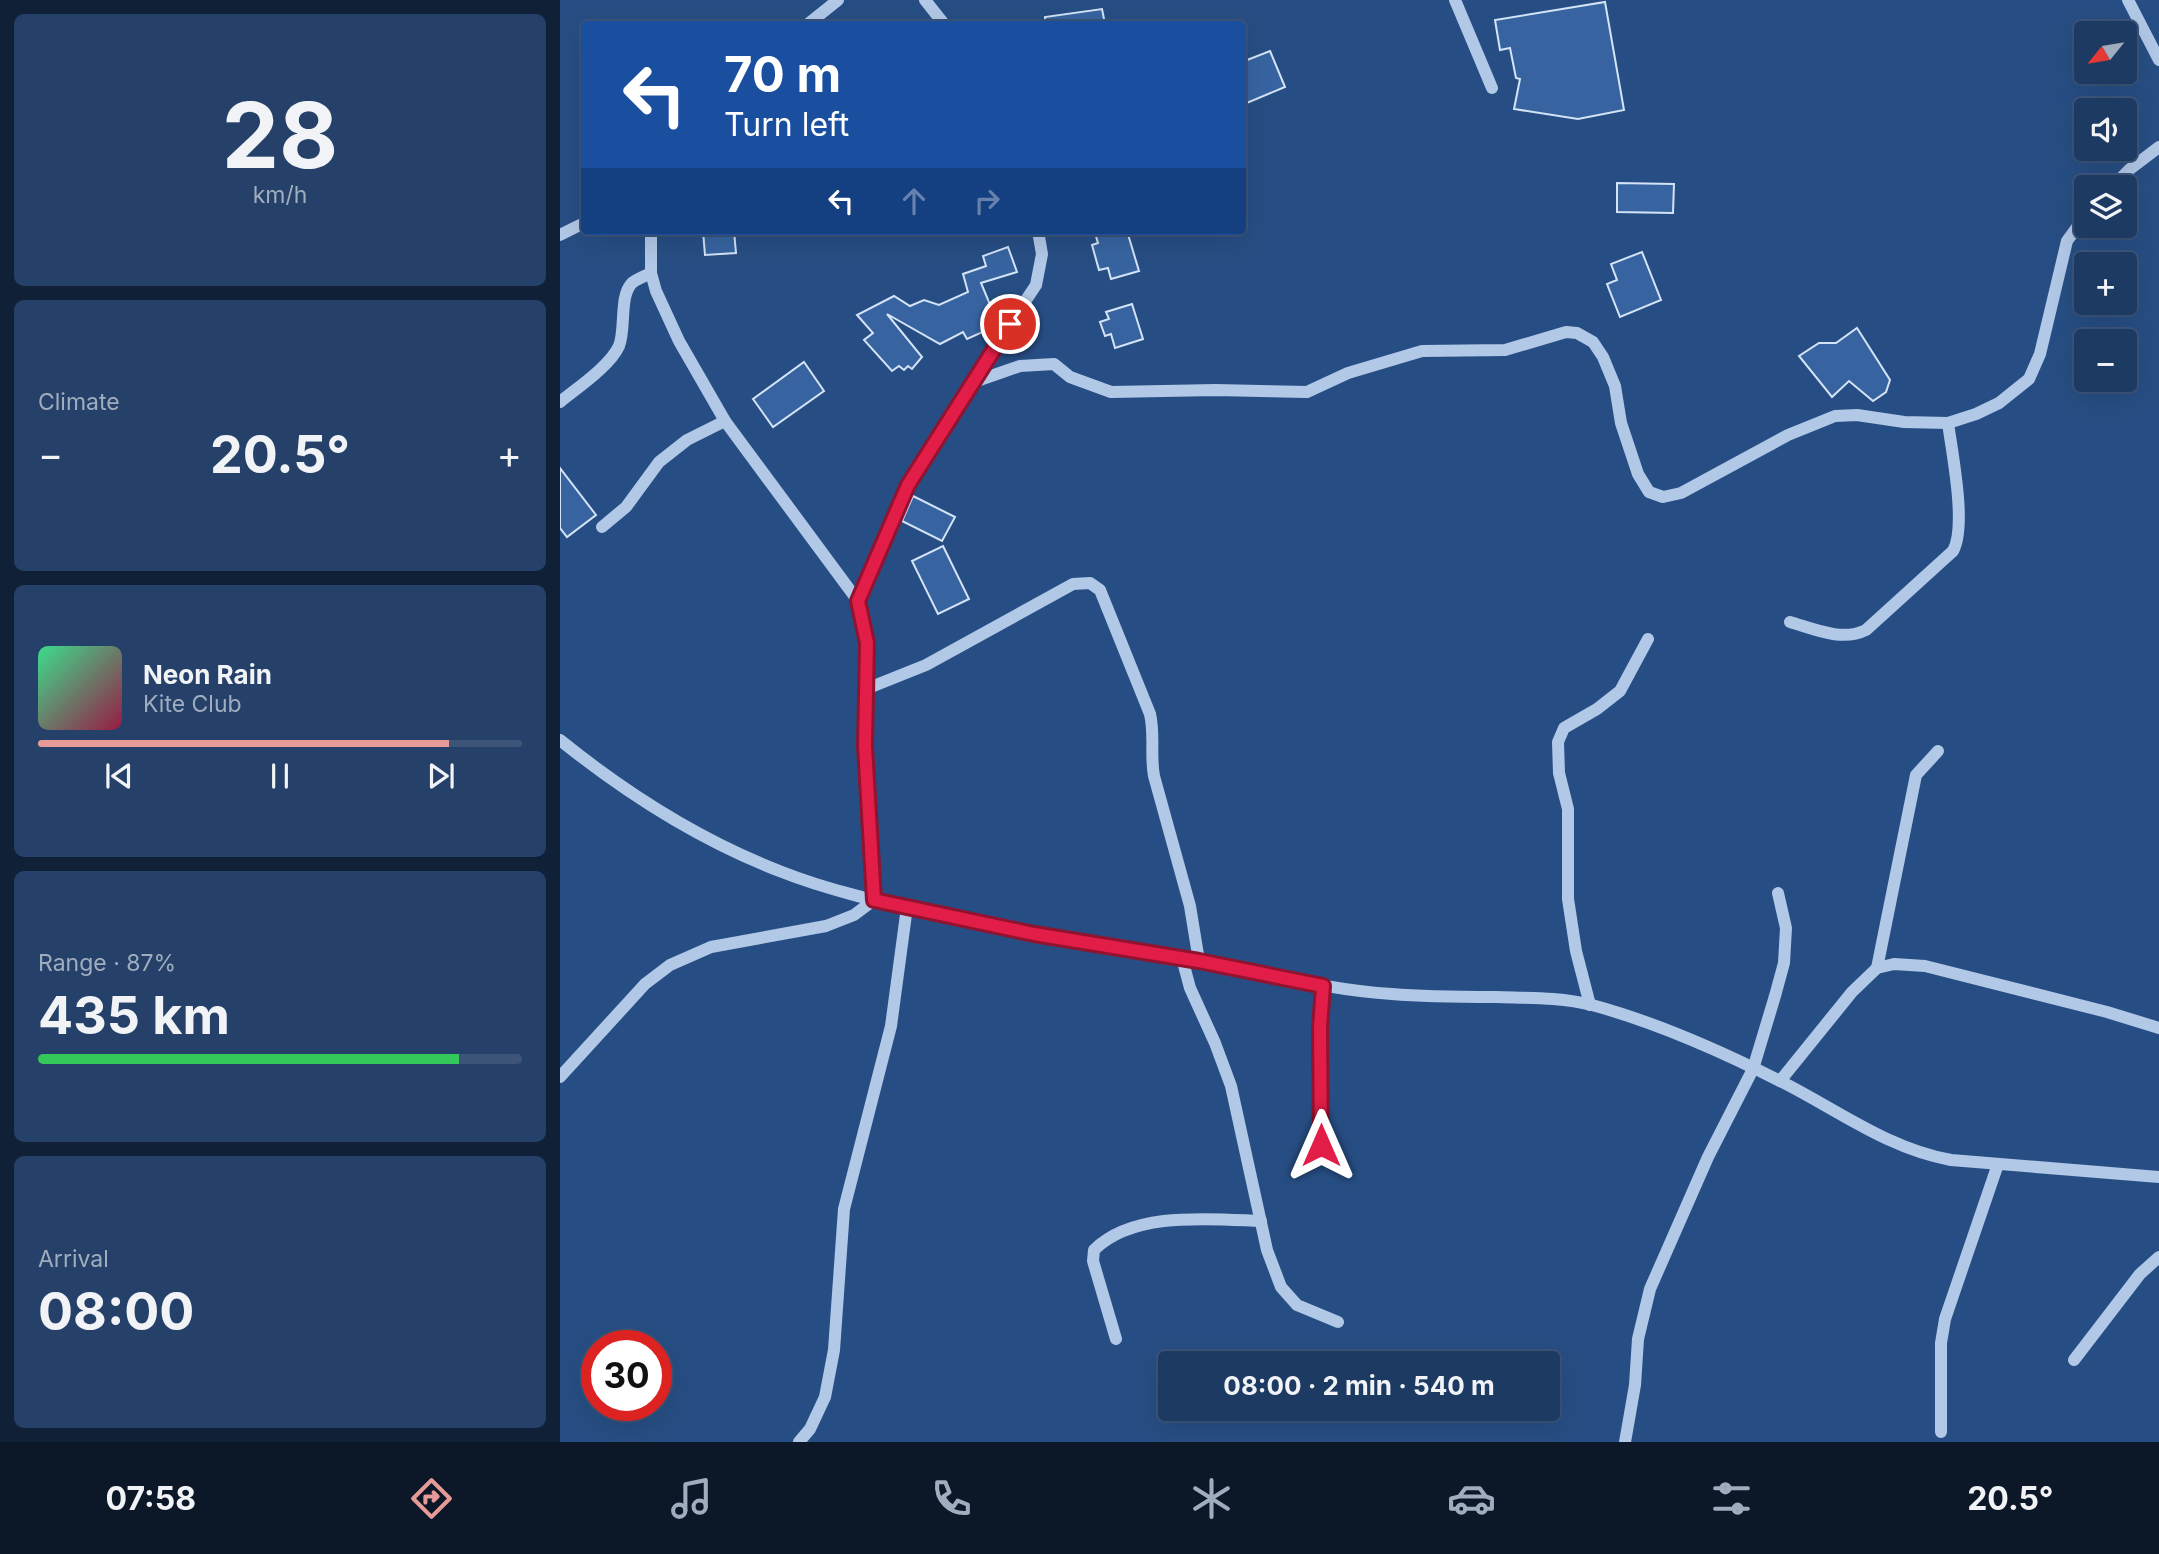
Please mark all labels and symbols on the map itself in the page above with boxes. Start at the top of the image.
north arrow [2074,21,2137,84]
pin [980,294,1040,354]
position arrow [1284,1108,1358,1182]
speed limit sign: 30 [581,1330,672,1421]

